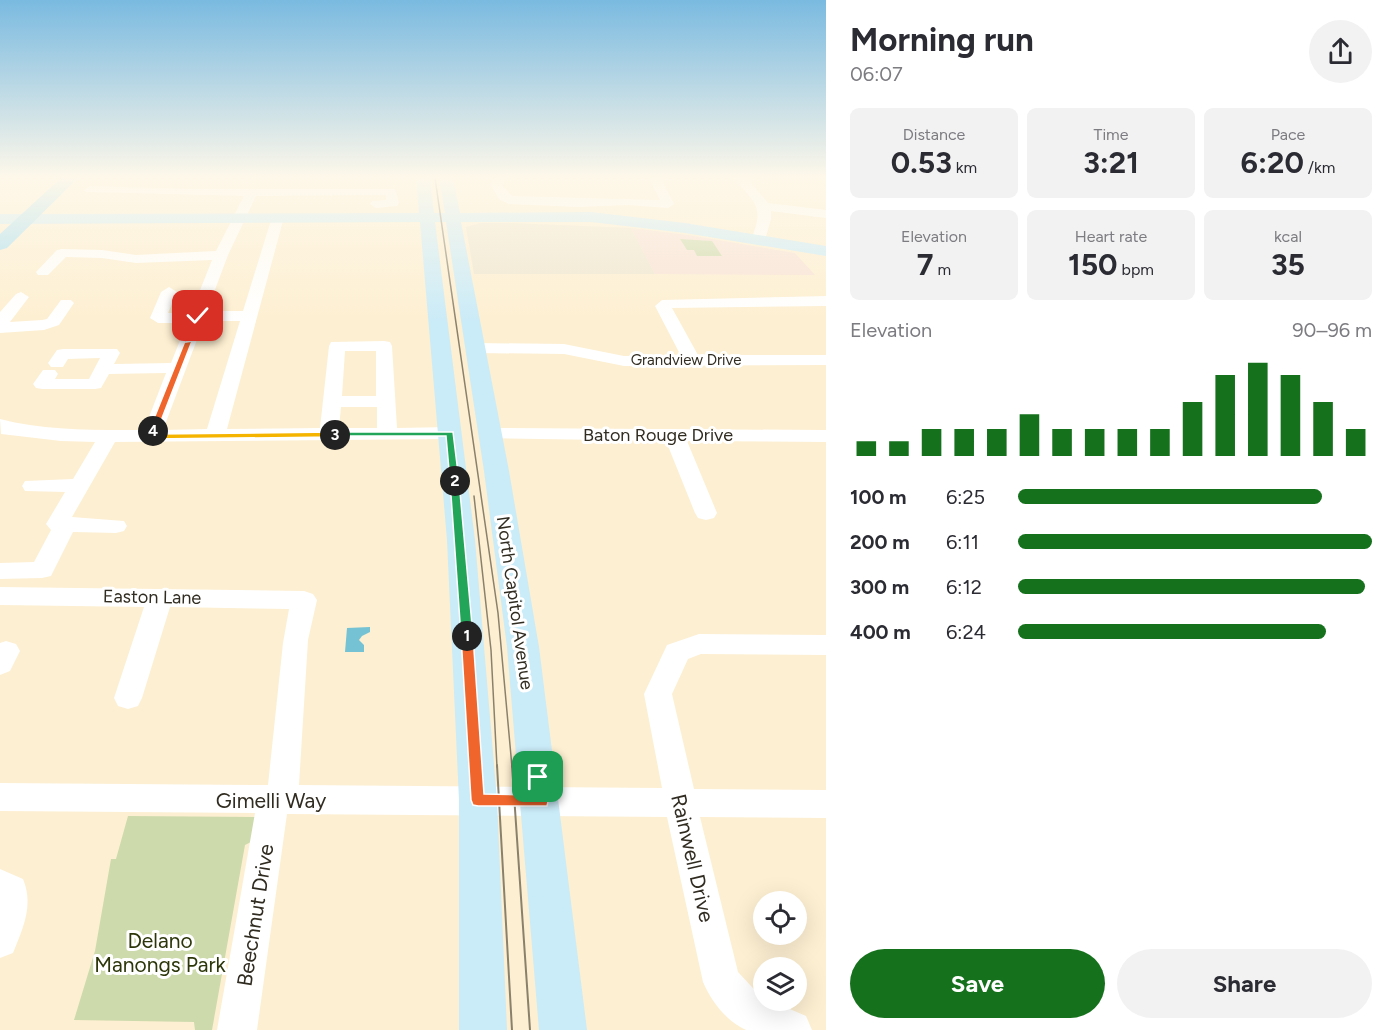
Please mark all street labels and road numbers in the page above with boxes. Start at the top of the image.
street label: Grandview Drive [631,351,741,369]
street label: Baton Rouge Drive [583,424,733,446]
street label: North Capitol Avenue [492,515,538,691]
street label: Easton Lane [103,585,202,609]
street label: Gimelli Way [216,788,326,813]
street label: Rainwell Drive [666,791,720,925]
street label: Beechnut Drive [231,842,279,988]

